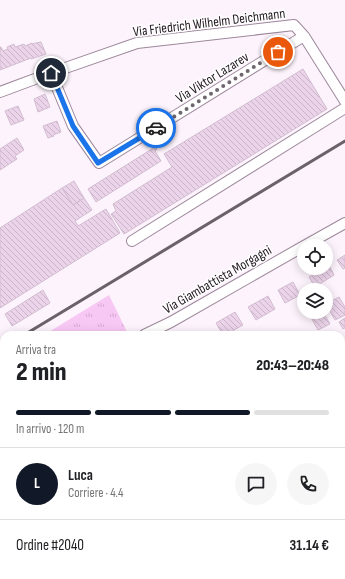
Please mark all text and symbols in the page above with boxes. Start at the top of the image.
street label: Via Friedrich Wilhelm Deichmann [132,5,286,40]
pin [261,35,295,69]
icon: bag [267,41,289,63]
street label: Via Viktor Lazarev [173,48,252,107]
pin [34,56,68,90]
icon: home [40,62,62,84]
courier [136,108,176,148]
icon: car [145,117,167,139]
map controls [297,239,333,319]
button: locate [297,239,333,275]
street label: Via Giambattista Morgagni [160,241,275,317]
button: layers [297,283,333,319]
text: Arriva tra [16,342,56,358]
text: 20:43–20:48 [256,356,329,375]
text: 2 min [16,357,66,388]
text: In arrivo · 120 m [16,421,84,437]
button: chat [235,463,277,505]
button: phone [287,463,329,505]
text: Luca [68,466,93,485]
text: L [34,474,40,493]
text: Corriere · 4.4 [68,485,123,501]
text: Ordine #2040 [16,536,84,555]
text: 31.14 € [290,536,329,555]

